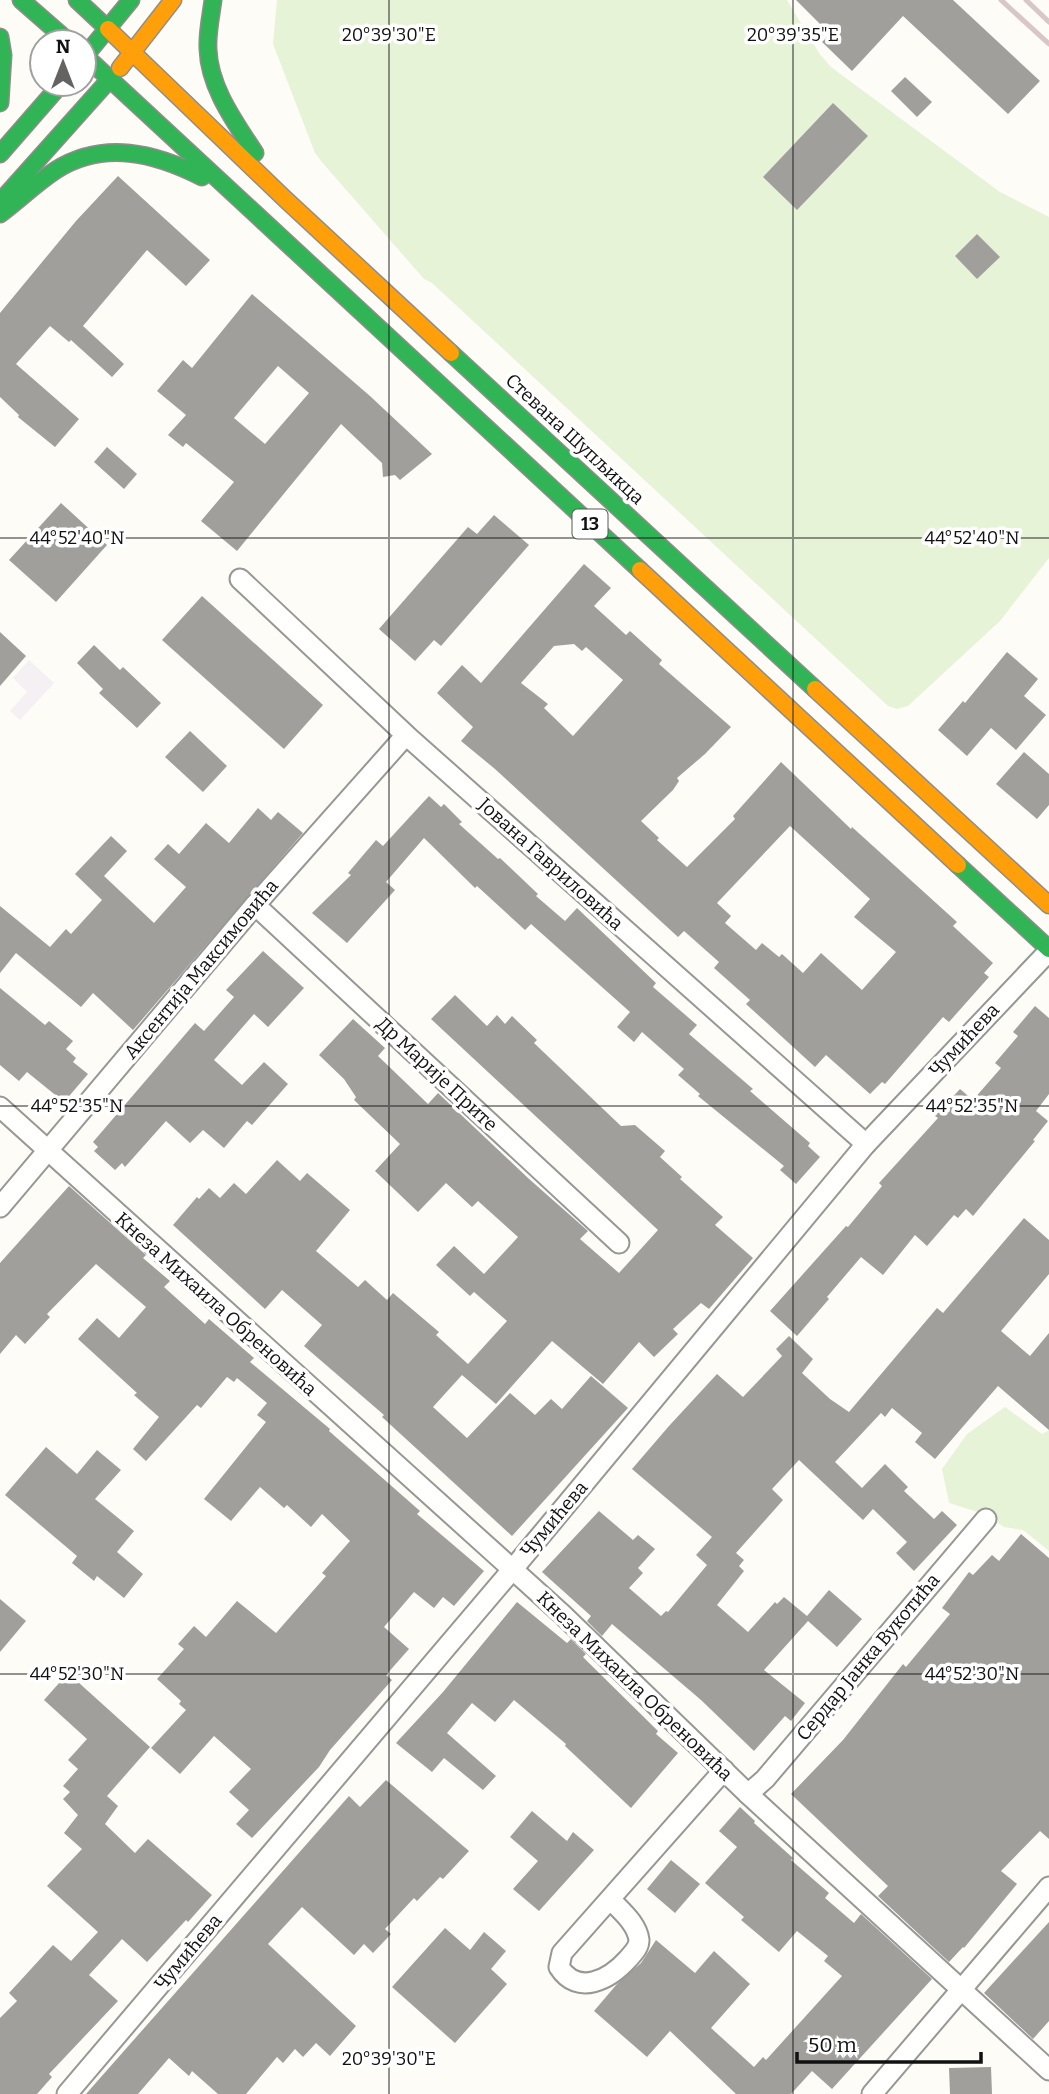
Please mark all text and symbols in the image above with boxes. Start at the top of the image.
text: 20°39'30"E [342,24,436,46]
text: 20°39'35"E [747,24,839,46]
north arrow [28,28,98,98]
text: N [56,35,71,58]
street label: Стевана Шупљикца [501,369,650,510]
road number: 13 [572,510,608,538]
text: 44°52'40"N [30,527,124,549]
text: 44°52'40"N [925,527,1019,549]
street label: Јована Гавриловића [473,792,628,935]
street label: Аксентија Максимовића [119,874,283,1064]
street label: Чумићева [924,998,1004,1082]
street label: Др Марије Прите [372,1012,502,1136]
text: 44°52'35"N [31,1095,123,1117]
text: 44°52'35"N [926,1095,1018,1117]
street label: Кнеза Михаила Обреновића [111,1207,322,1401]
street label: Чумићева [515,1476,593,1562]
street label: Сердар Јанка Вукотића [791,1568,945,1745]
street label: Кнеза Михаила Обреновића [532,1586,738,1786]
text: 44°52'30"N [30,1663,124,1685]
text: 44°52'30"N [925,1663,1019,1685]
street label: Чумићева [149,1909,227,1995]
scale bar [797,2021,981,2064]
text: 50 m [808,2032,857,2058]
text: 20°39'30"E [342,2048,436,2070]

